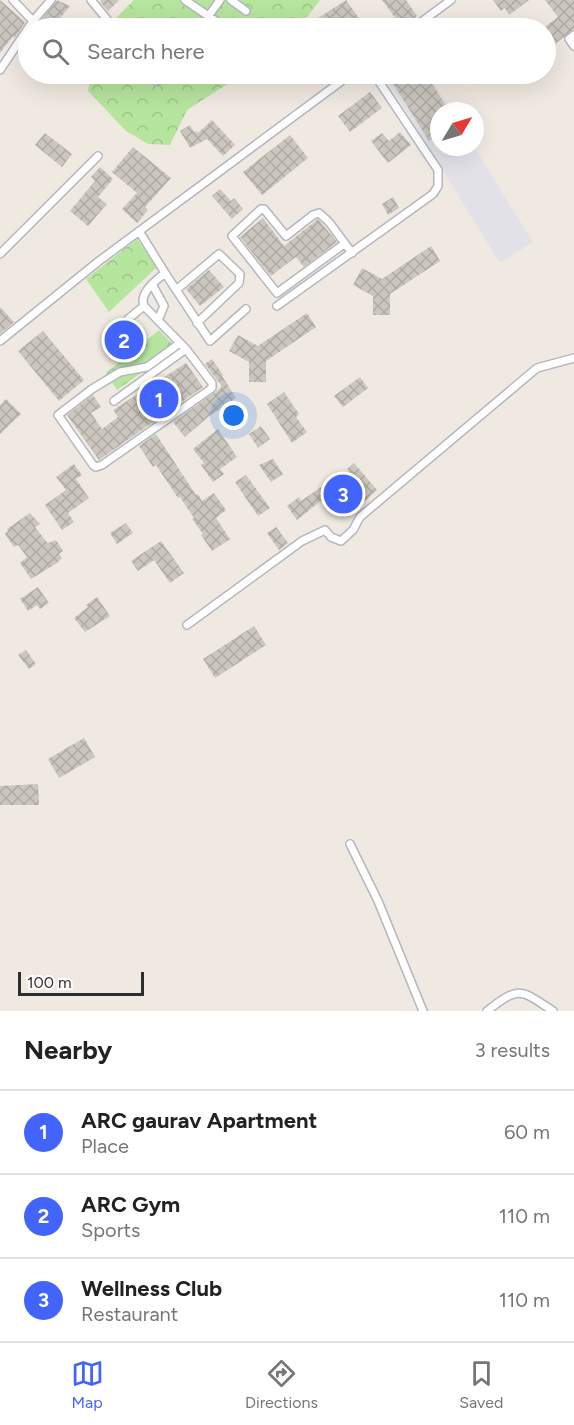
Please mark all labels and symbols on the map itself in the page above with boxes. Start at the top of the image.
north arrow [430,102,484,156]
pin: 2 [104,318,144,362]
pin: 1 [140,376,178,422]
your location [219,401,248,430]
pin: 3 [324,472,362,516]
scale bar [18,969,144,996]

